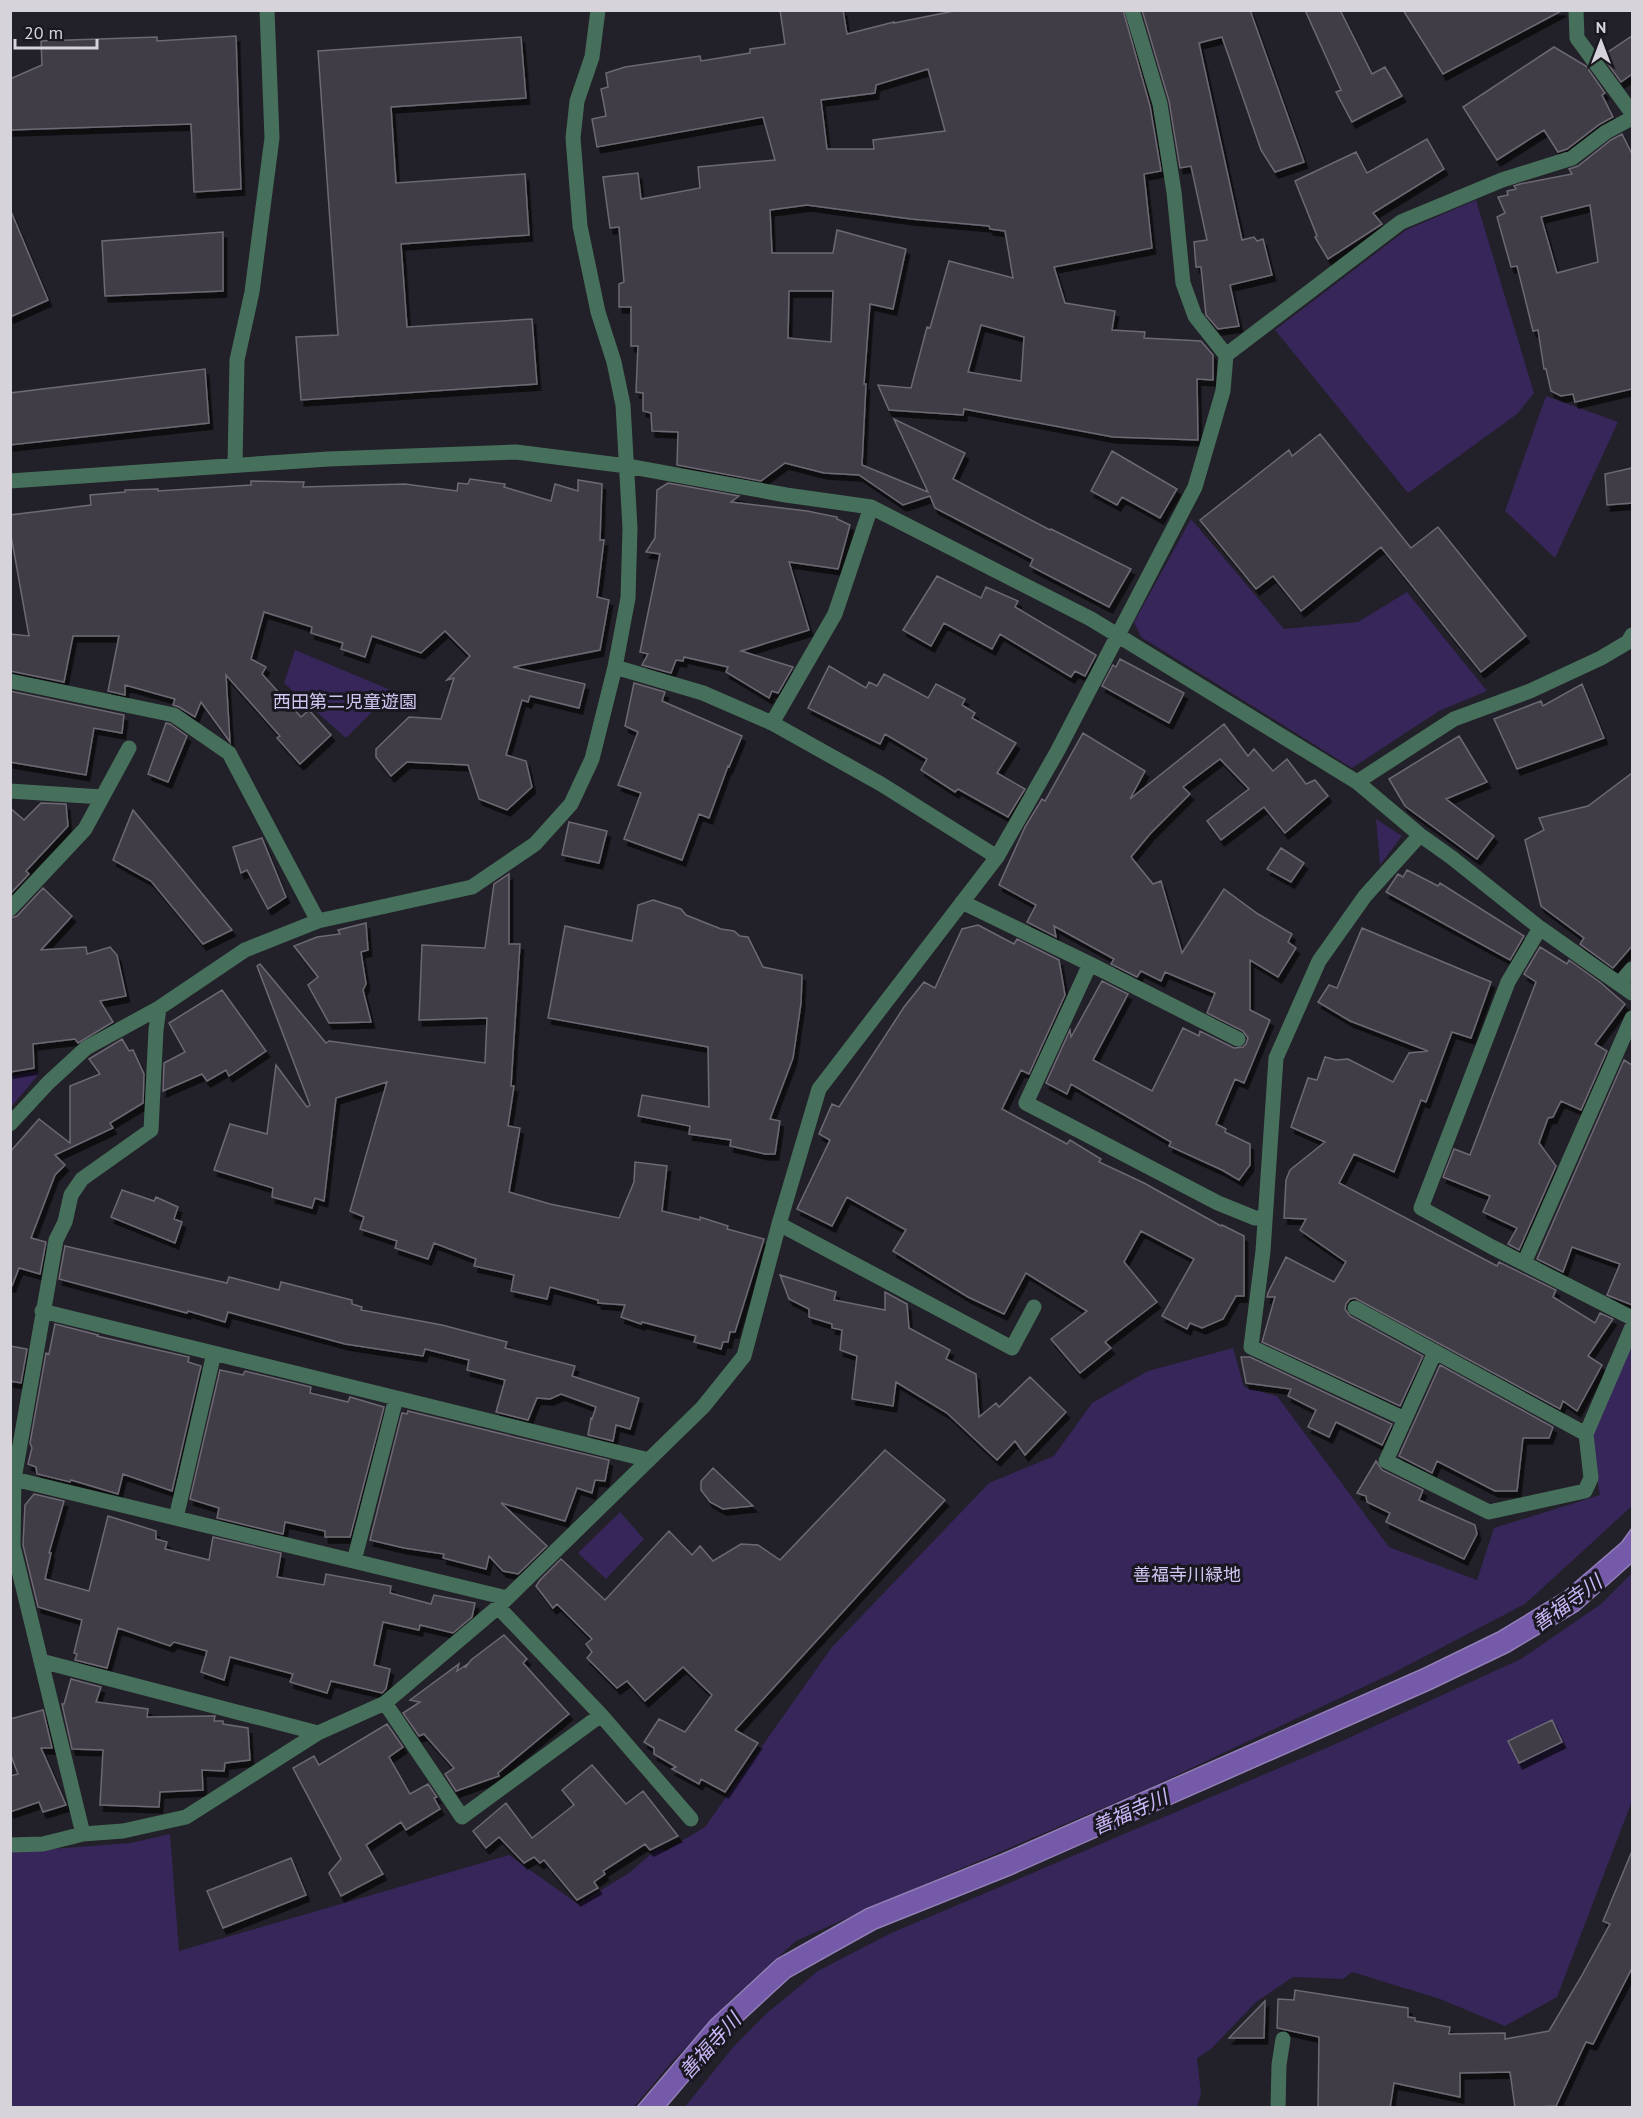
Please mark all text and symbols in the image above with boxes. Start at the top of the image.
scale bar [15,12,98,50]
north arrow [1571,12,1631,72]
text: N [1596,17,1606,37]
text: 20 m [24,21,63,44]
park label: 西田第二児童遊園 [273,690,417,713]
park label: 善福寺川緑地 [1133,1563,1241,1586]
water label: 善福寺川 [1527,1568,1609,1637]
water label: 善福寺川 [1088,1783,1174,1840]
water label: 善福寺川 [674,2006,748,2084]

